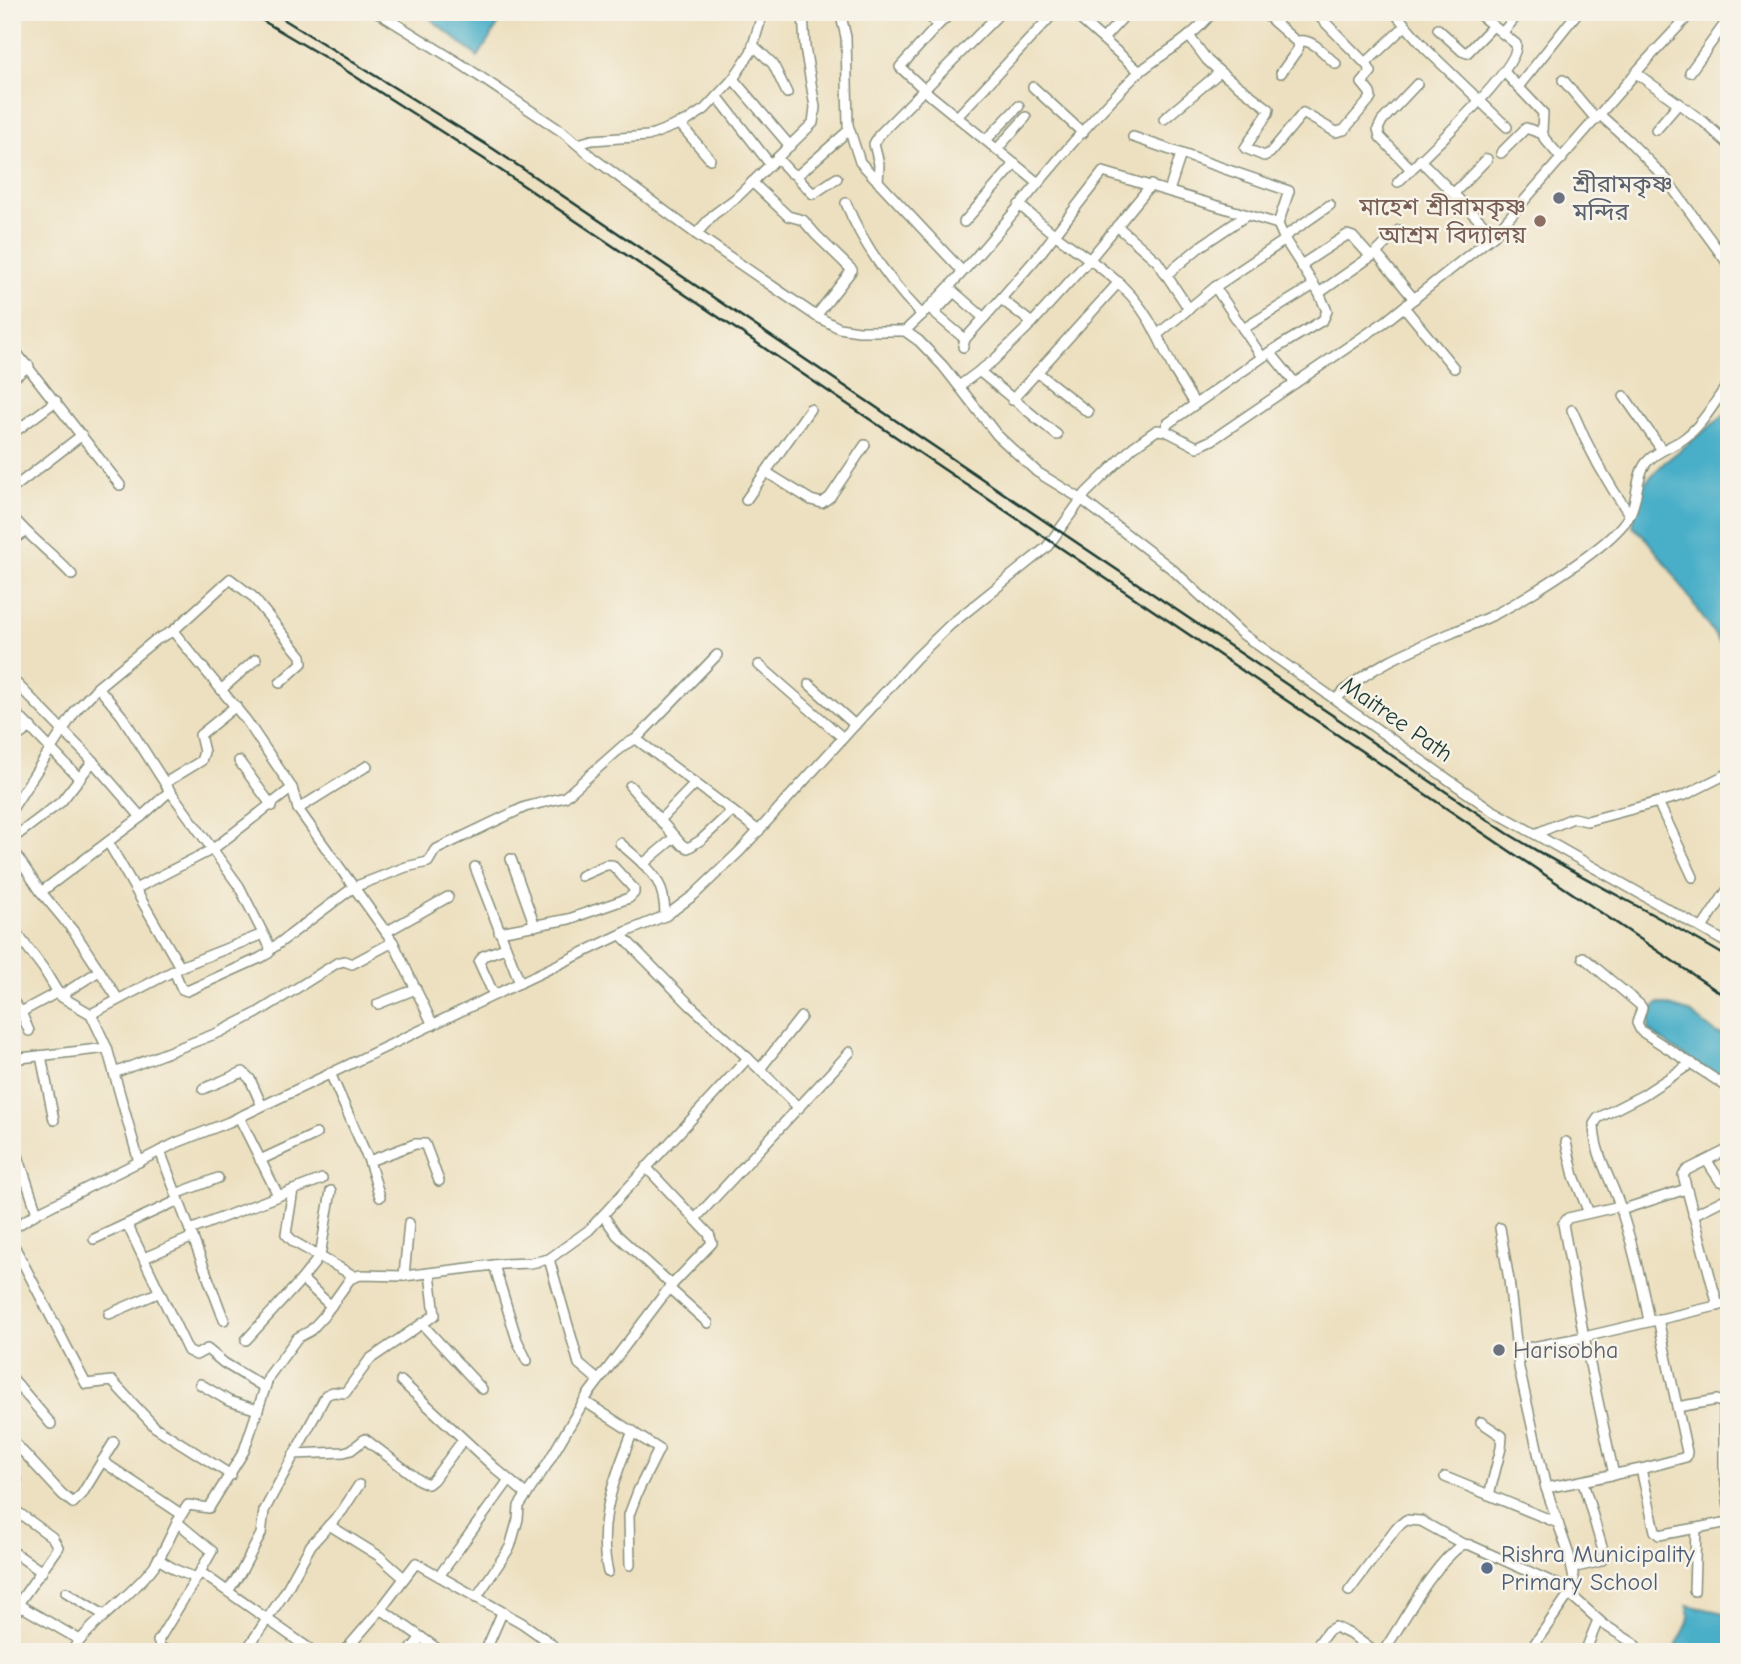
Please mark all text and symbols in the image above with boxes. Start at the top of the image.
place label: শ্রীরামকৃষ্ণ মন্দির [1572,170,1673,226]
marker: শ্রীরামকৃষ্ণ মন্দির [1551,190,1567,206]
place label: মাহেশ শ্রীরামকৃষ্ণ আশ্রম বিদ্যালয় [1358,193,1527,249]
marker: মাহেশ শ্রীরামকৃষ্ণ আশ্রম বিদ্যালয় [1532,213,1548,229]
street label: Maitree Path [1336,670,1458,768]
place label: Harisobha [1513,1336,1618,1364]
marker: Harisobha [1491,1342,1507,1358]
place label: Rishra Municipality Primary School [1501,1540,1695,1596]
marker: Rishra Municipality Primary School [1479,1560,1495,1576]

